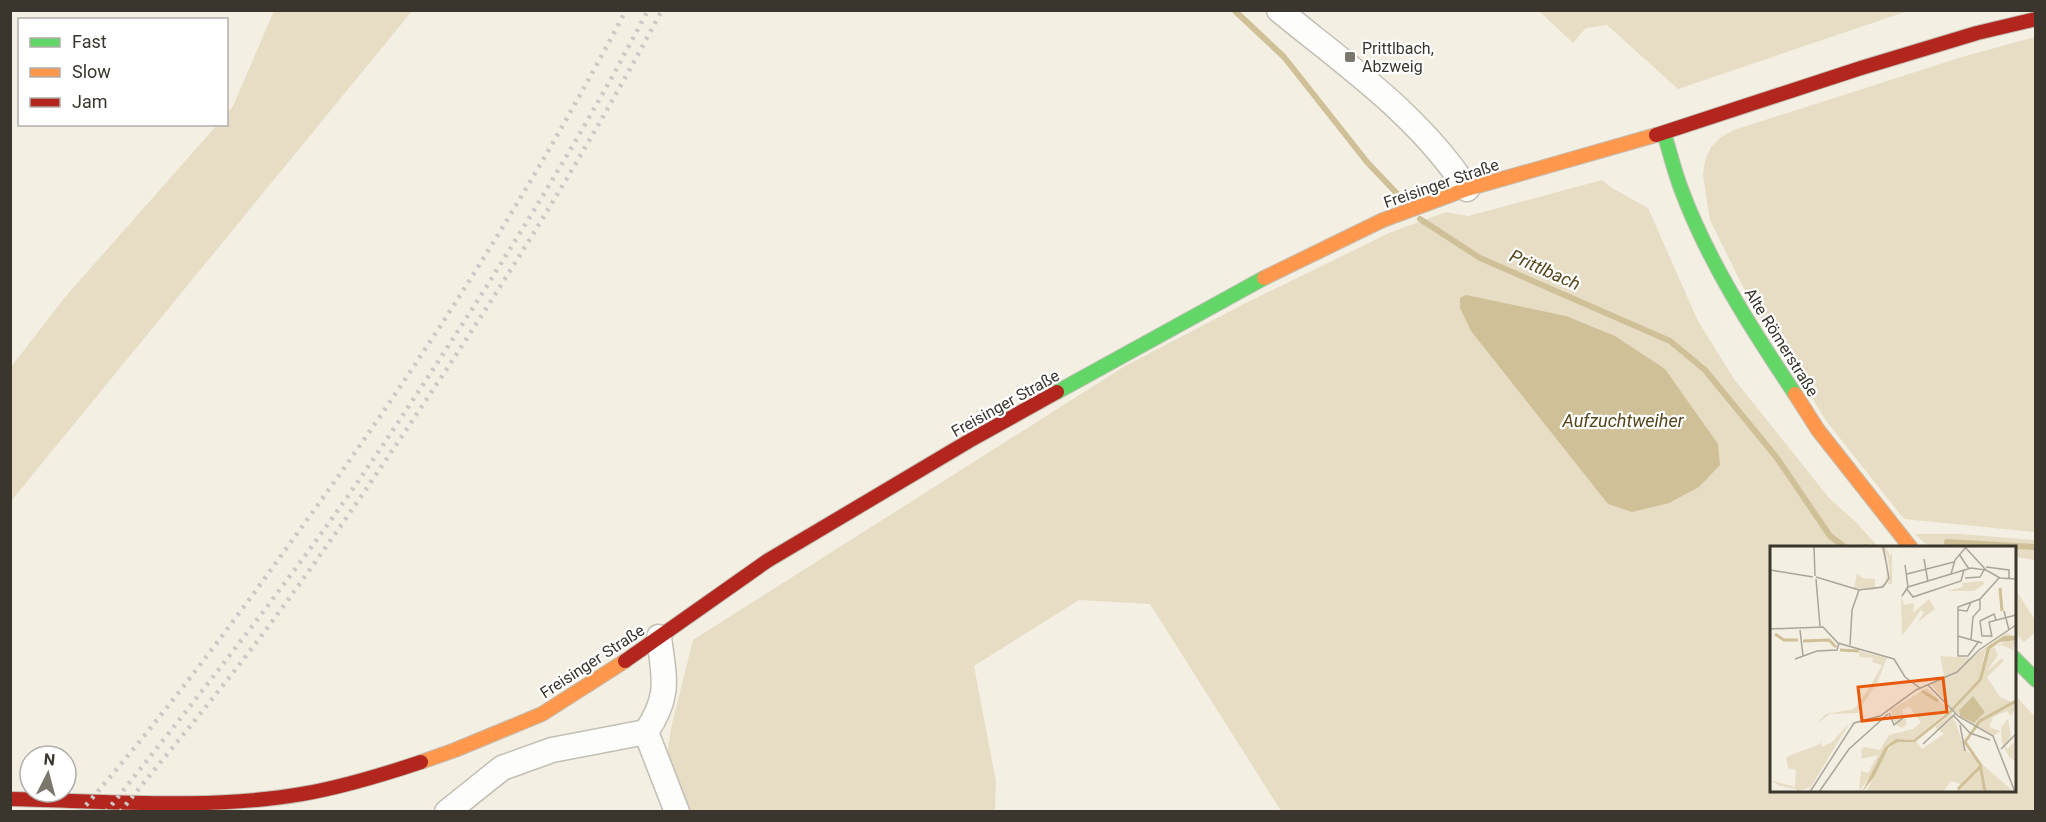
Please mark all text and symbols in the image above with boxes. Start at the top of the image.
legend [18,18,228,126]
text: Fast [72,31,107,52]
place label: Prittlbach, Abzweig [1362,39,1434,76]
marker: Prittlbach, Abzweig [1343,50,1357,64]
text: Slow [72,61,111,82]
text: Jam [72,91,108,112]
street label: Freisinger Straße [1381,155,1501,212]
water label: Prittlbach [1507,245,1584,294]
street label: Alte Römerstraße [1741,285,1823,400]
street label: Freisinger Straße [948,366,1063,441]
water label: Aufzuchtweiher [1561,410,1685,431]
inset map [1770,546,2016,792]
street label: Freisinger Straße [536,621,648,702]
north arrow [18,744,78,804]
text: N [43,750,56,770]

